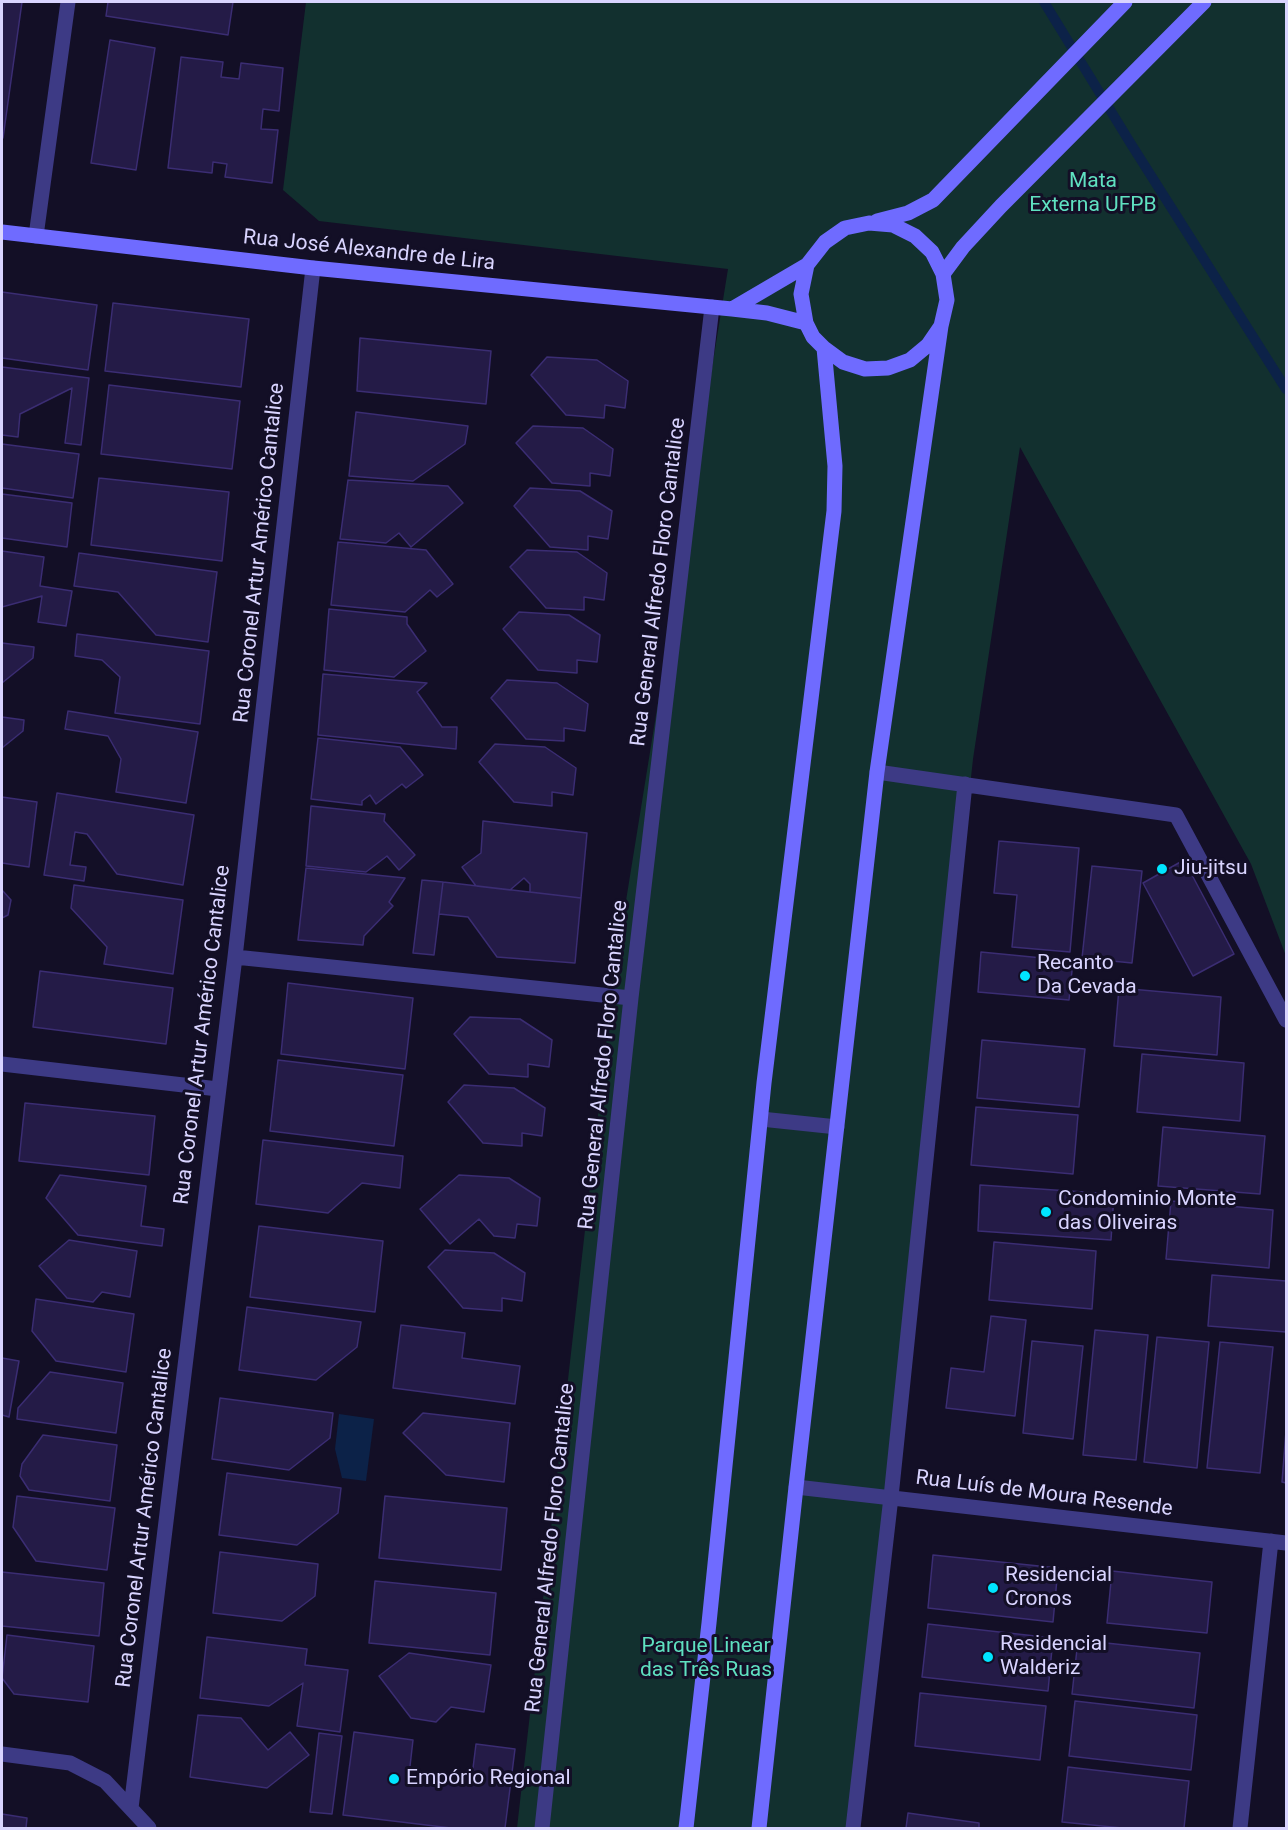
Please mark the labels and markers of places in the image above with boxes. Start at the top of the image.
place label: Jiu-jitsu [1174,856,1247,882]
marker: Jiu-jitsu [1155,862,1169,876]
place label: Recanto Da Cevada [1037,951,1137,1001]
marker: Recanto Da Cevada [1018,969,1032,983]
place label: Condominio Monte das Oliveiras [1058,1187,1236,1237]
marker: Condominio Monte das Oliveiras [1039,1205,1053,1219]
place label: Residencial Cronos [1005,1563,1112,1613]
marker: Residencial Cronos [986,1581,1000,1595]
place label: Residencial Walderiz [1000,1632,1107,1682]
marker: Residencial Walderiz [981,1650,995,1664]
place label: Empório Regional [406,1766,571,1792]
marker: Empório Regional [387,1772,401,1786]

